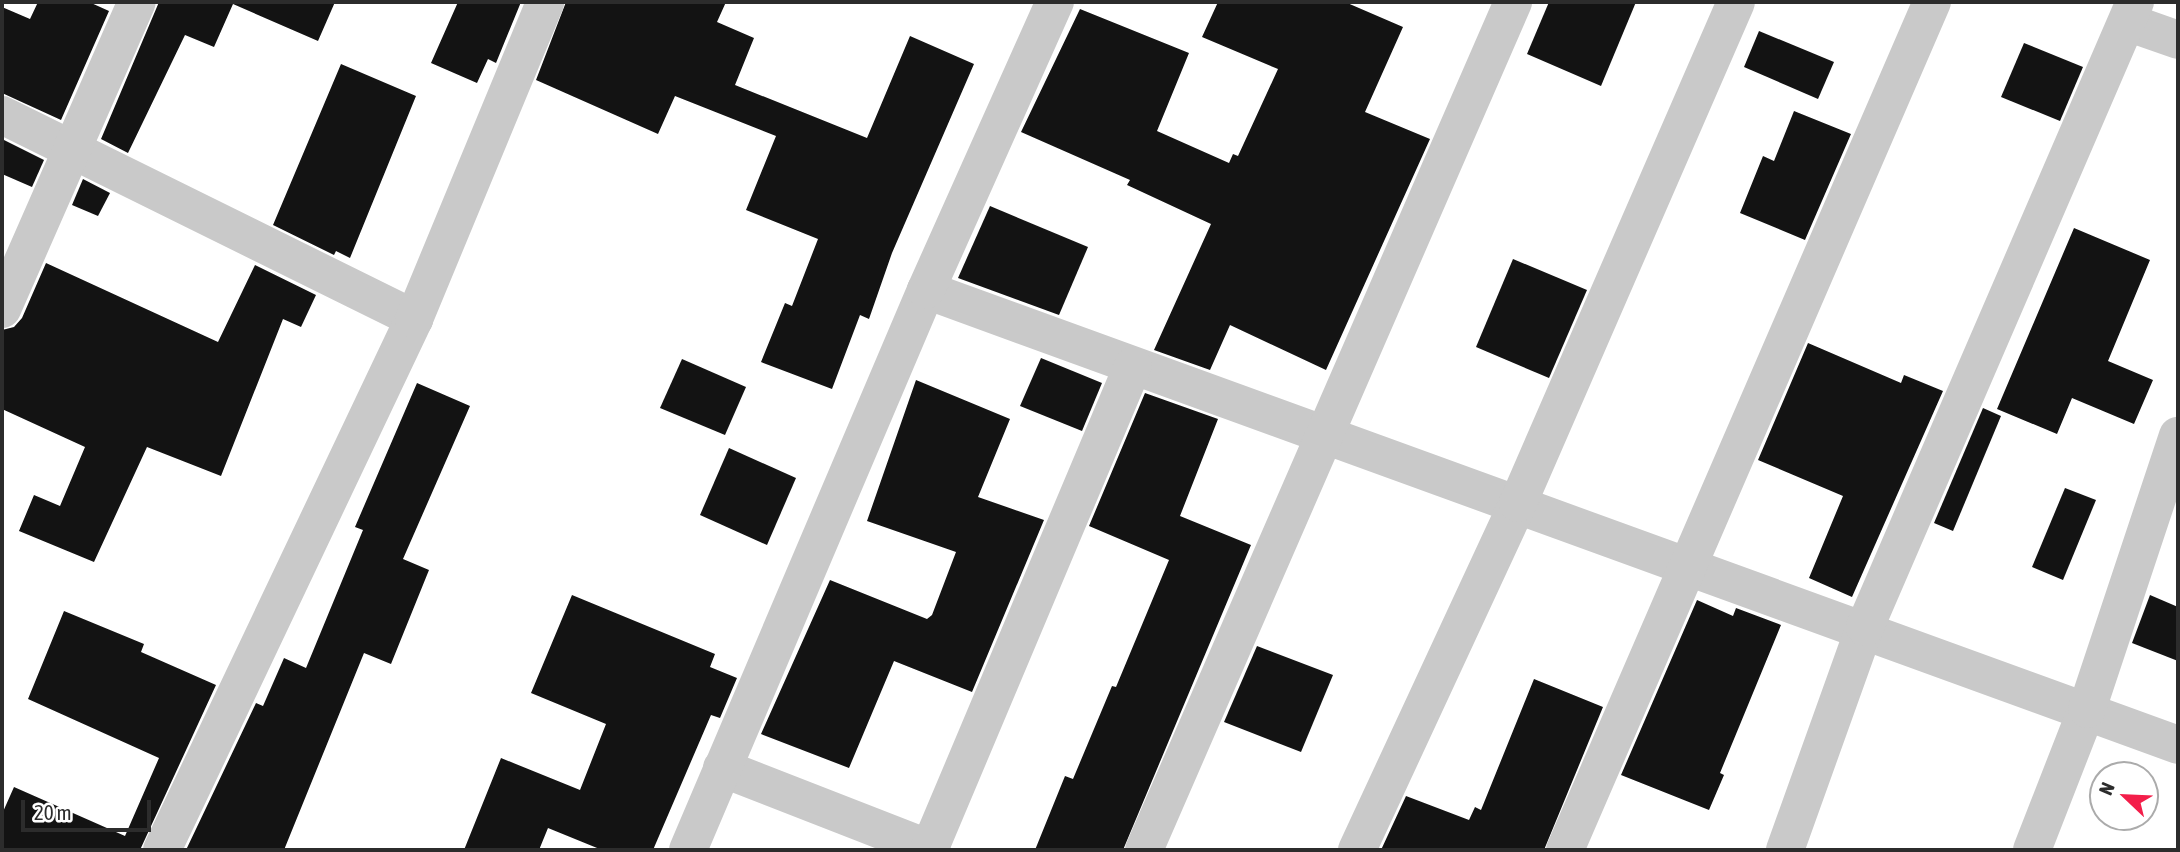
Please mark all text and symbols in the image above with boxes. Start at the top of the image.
north arrow [2089,761,2159,831]
text: N [2094,779,2119,798]
scale bar [24,786,154,830]
text: 20 m [34,800,72,824]

